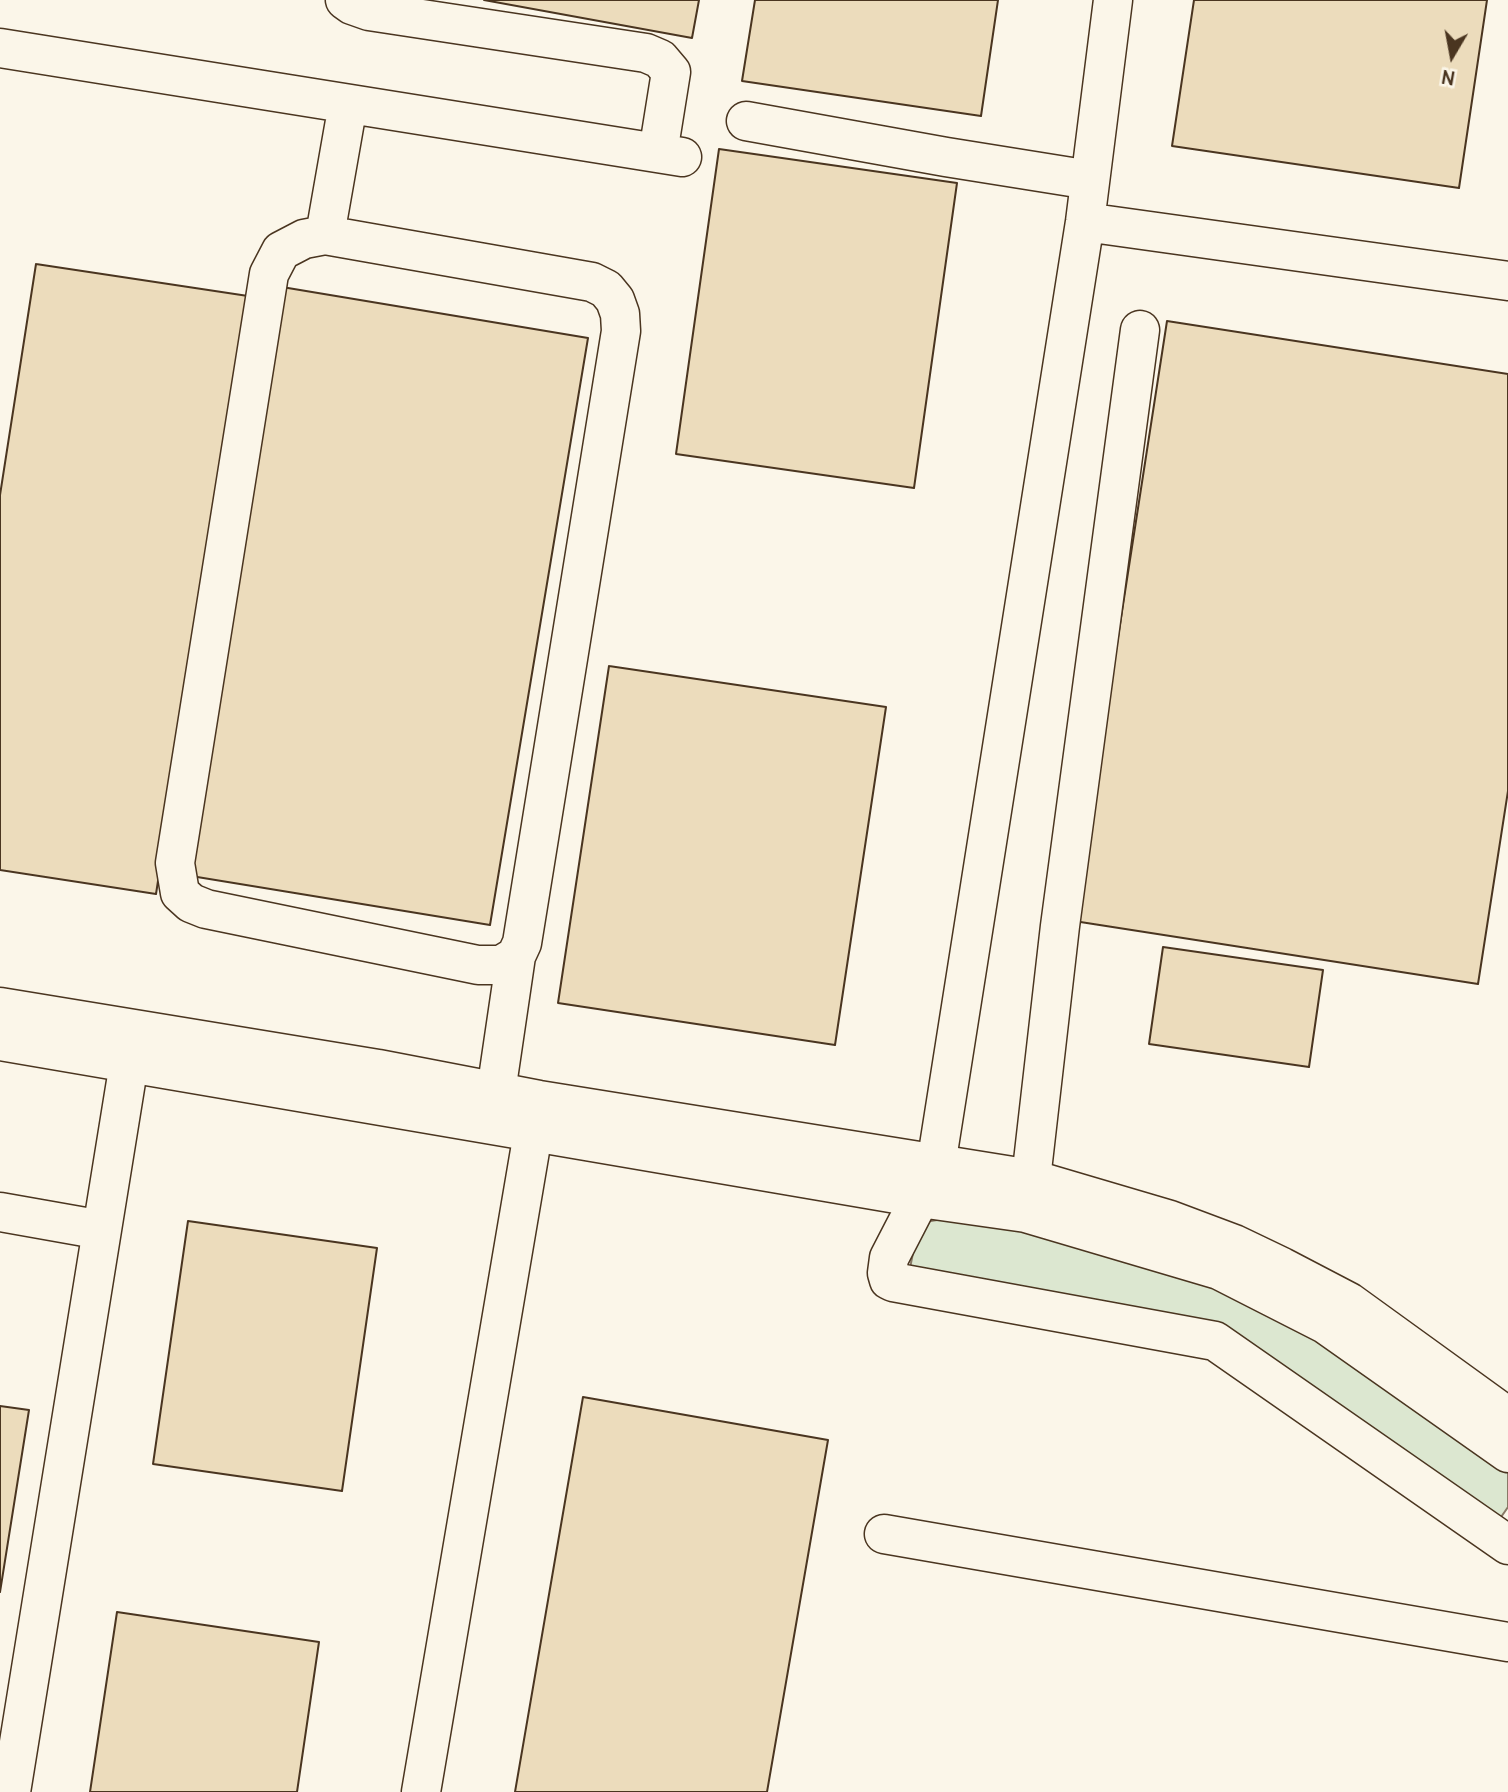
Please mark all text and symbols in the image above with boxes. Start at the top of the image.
north arrow [1417,21,1487,91]
text: N [1440,65,1457,90]

